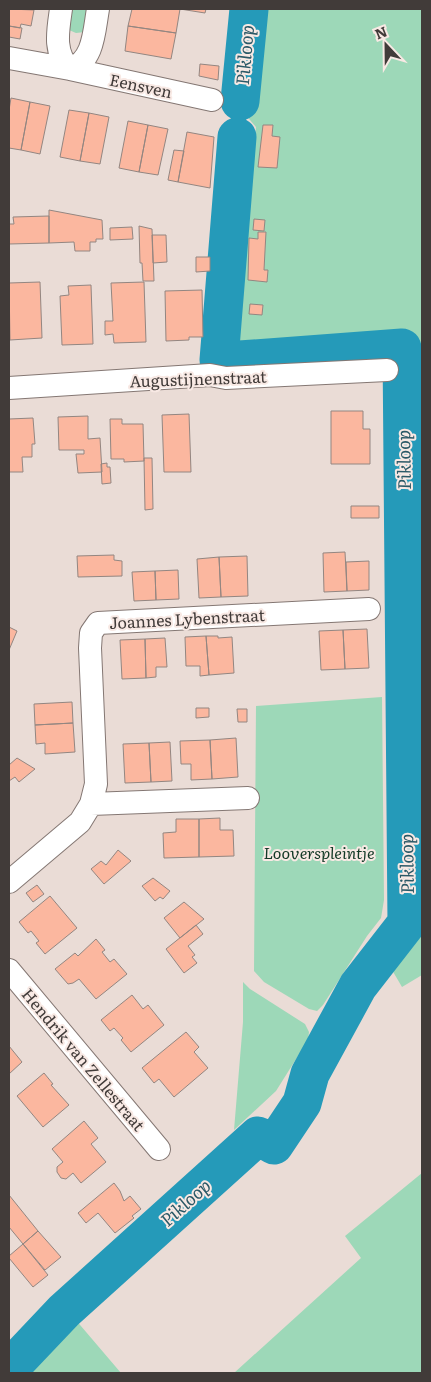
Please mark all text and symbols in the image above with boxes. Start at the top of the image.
north arrow [361,20,411,70]
text: N [372,20,390,43]
water label: Pikloop [228,24,260,86]
street label: Eensven [107,67,175,103]
street label: Augustijnenstraat [129,364,268,392]
water label: Pikloop [389,430,417,490]
street label: Joannes Lybenstraat [109,602,266,634]
water label: Pikloop [392,834,420,894]
park label: Looverspleintje [263,840,375,864]
street label: Hendrik van Zellestraat [17,982,151,1136]
water label: Pikloop [154,1172,216,1232]

